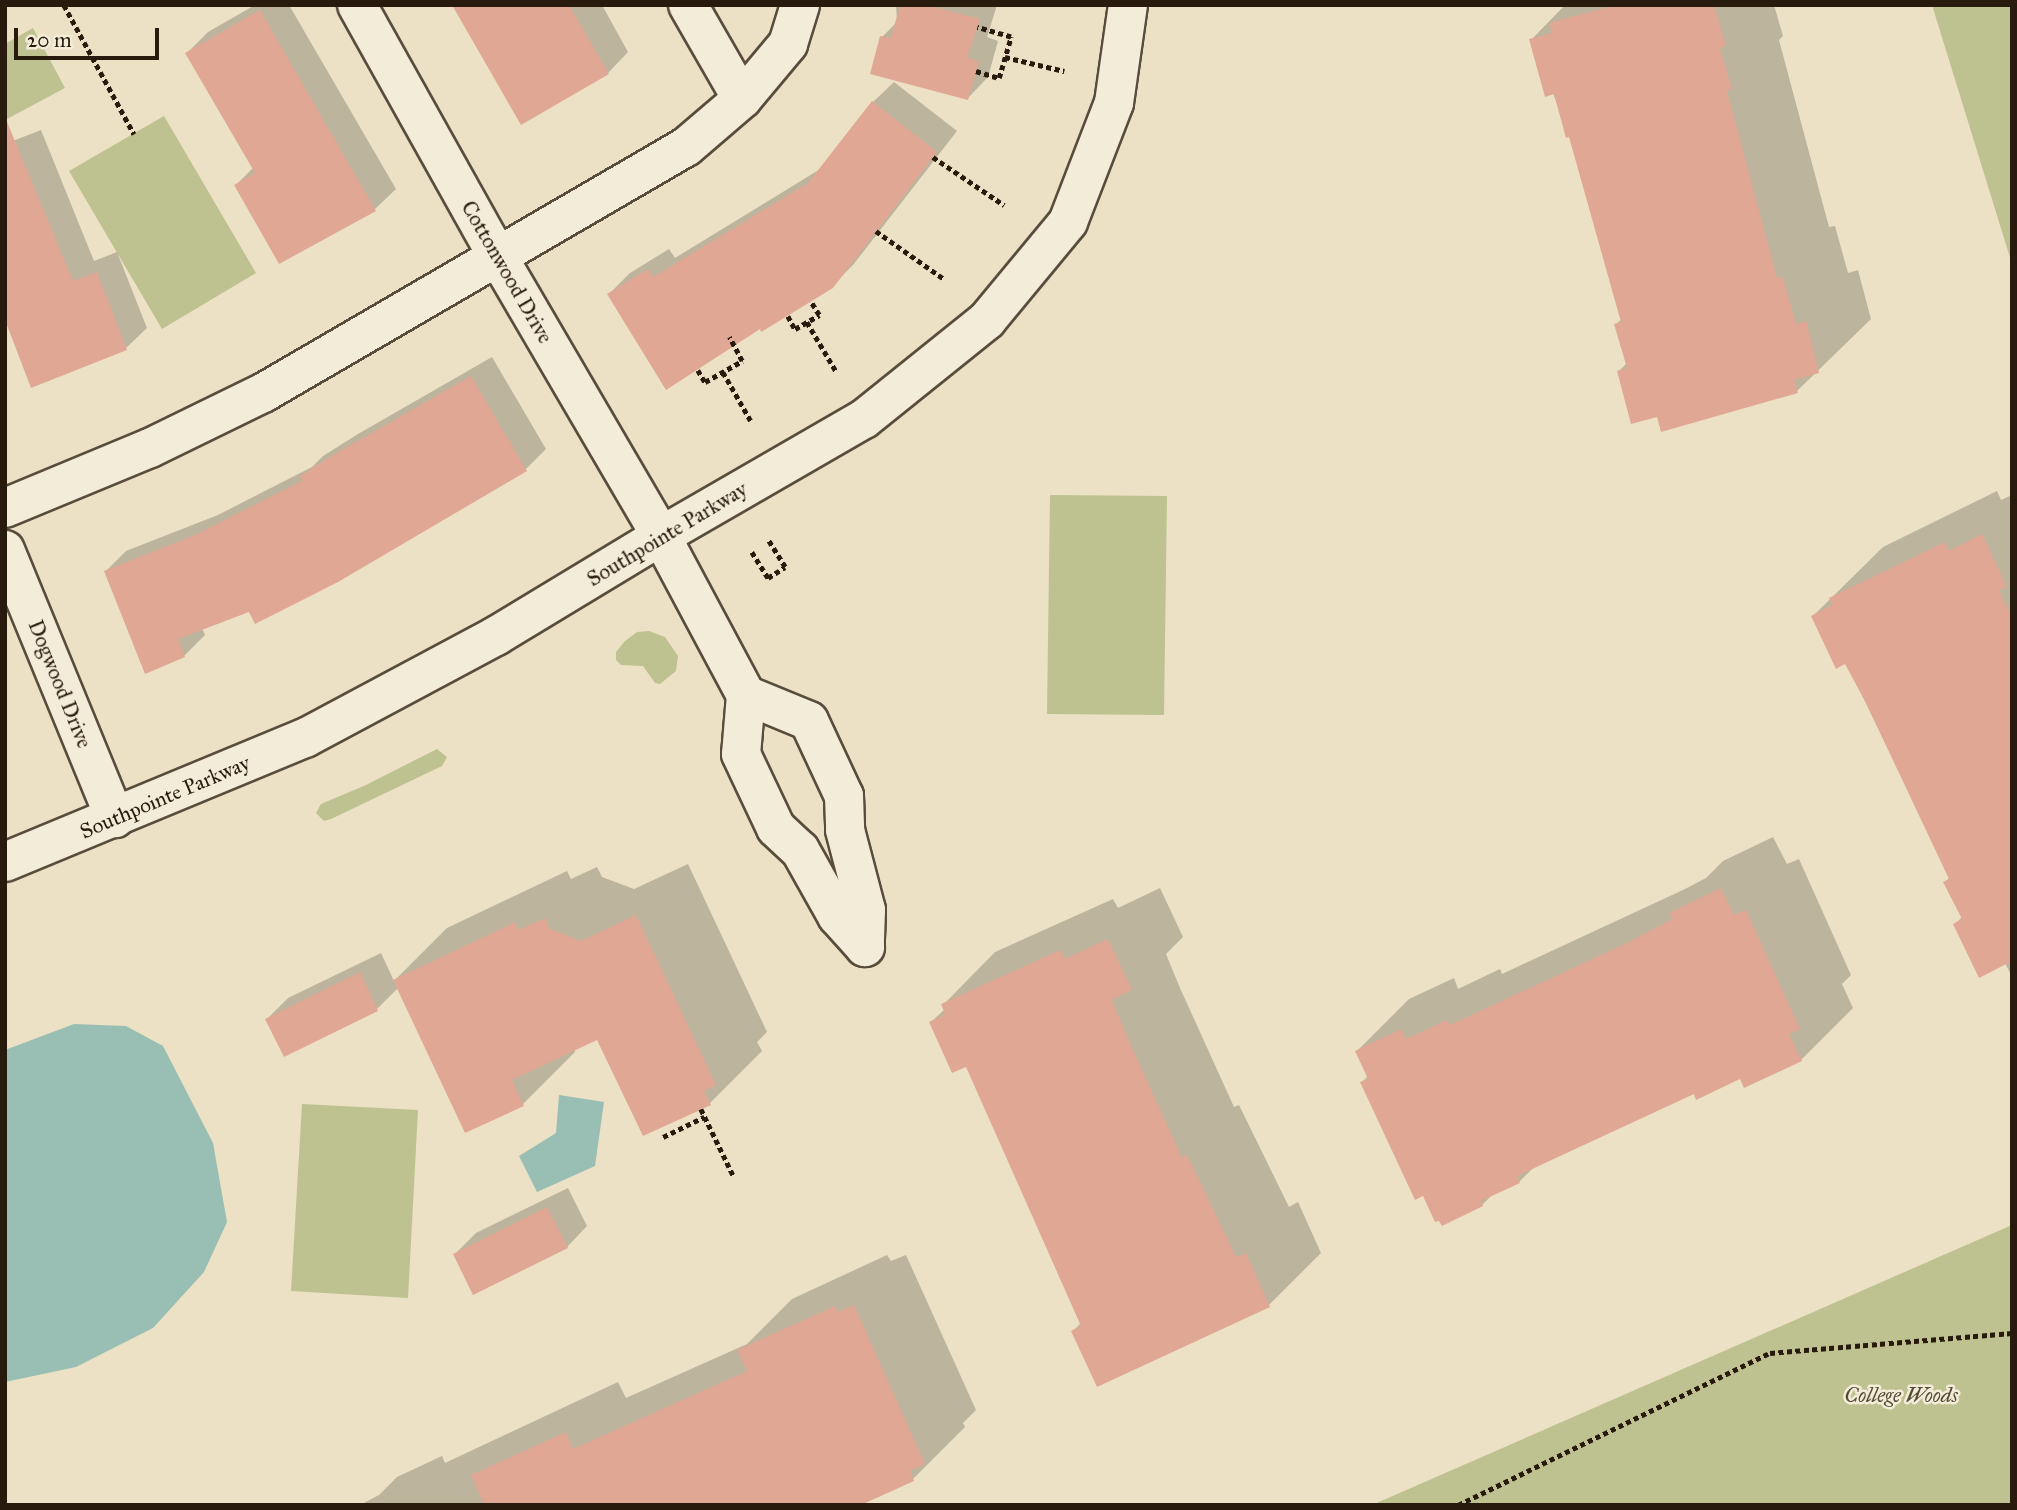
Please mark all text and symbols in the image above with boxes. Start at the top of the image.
scale bar [18,14,163,58]
text: 20 m [27,27,72,53]
street label: Cottonwood Drive [456,196,558,348]
street label: Southpointe Parkway [582,476,752,592]
street label: Dogwood Drive [23,616,97,752]
street label: Southpointe Parkway [76,750,254,844]
park label: College Woods [1844,1382,1958,1408]

